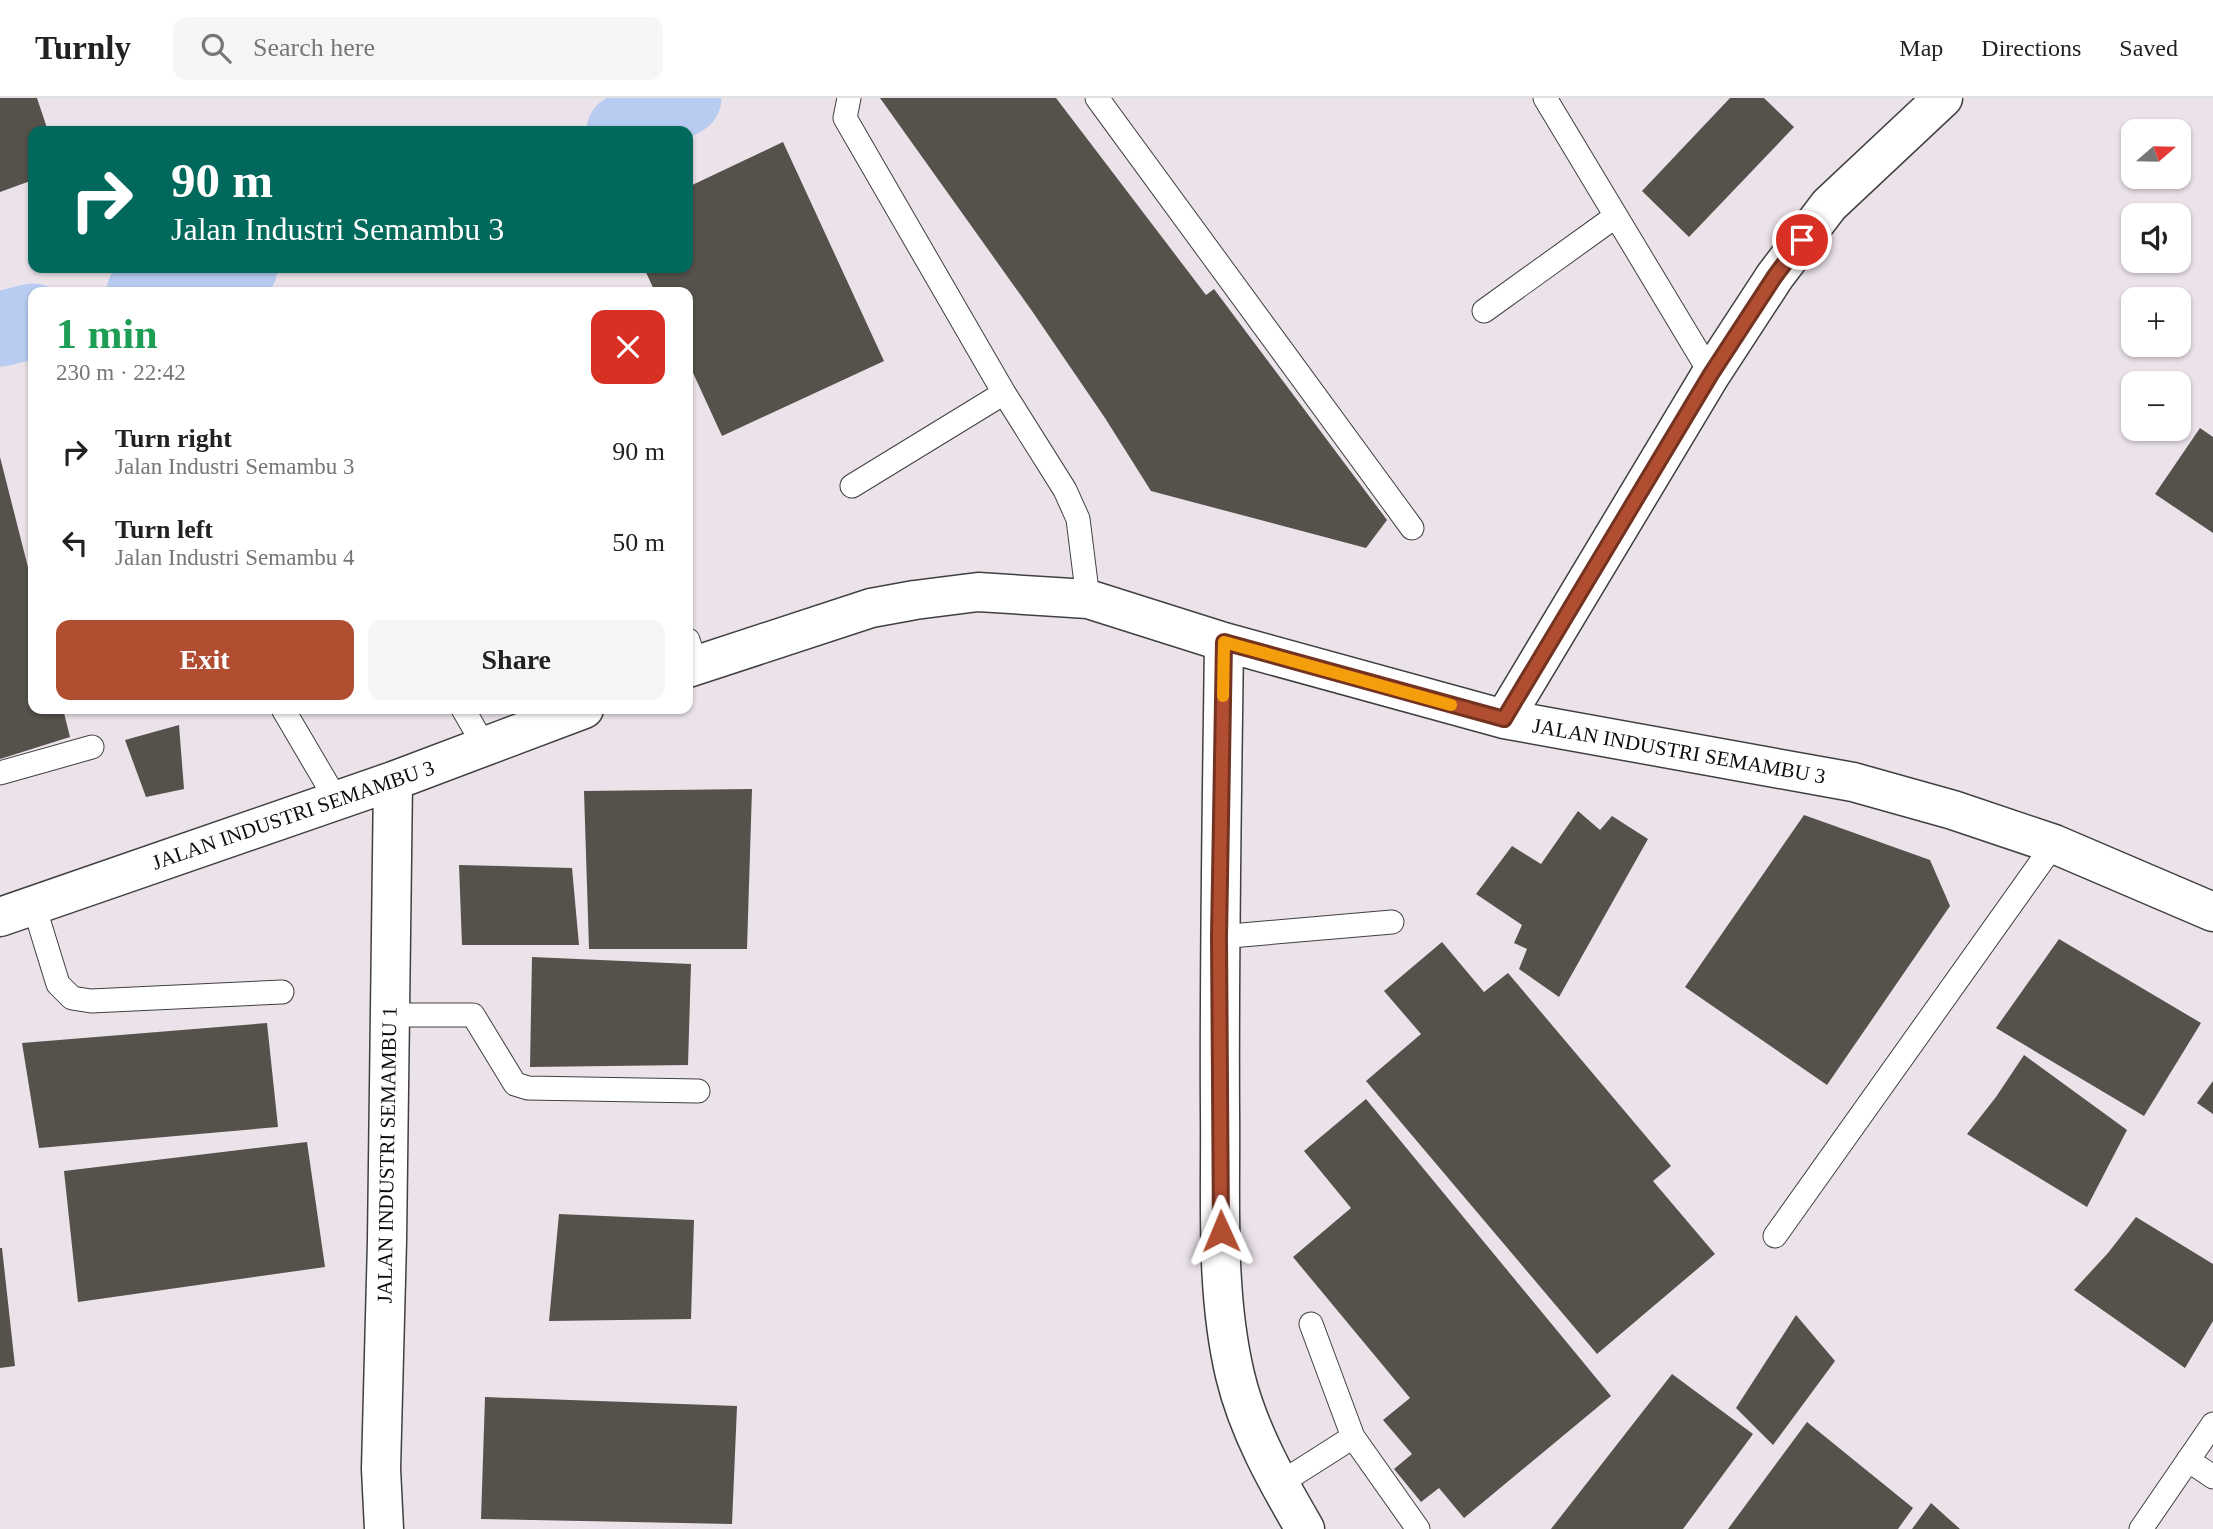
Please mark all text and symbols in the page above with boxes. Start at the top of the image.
search box [173,17,663,80]
icon: search [197,29,235,67]
text: Turnly [35,30,131,66]
text: Search here [253,33,375,62]
text: Map [1899,35,1943,61]
text: Directions [1981,35,2081,61]
text: Saved [2119,35,2178,61]
north arrow [2121,119,2191,189]
map controls [2121,119,2191,441]
text: 90 m [171,153,273,208]
icon: right [56,154,147,245]
button: sound [2121,203,2191,273]
pin [1772,210,1832,270]
text: Jalan Industri Semambu 3 [171,211,504,247]
icon: arrive [1783,221,1821,259]
button: + [2121,287,2191,357]
button: close [591,310,665,384]
text: 1 min [56,311,158,357]
text: 230 m · 22:42 [56,360,186,385]
button: − [2121,371,2191,441]
text: Turn right [115,424,232,453]
icon: right [56,433,94,471]
text: 90 m [612,437,665,466]
text: Jalan Industri Semambu 3 [115,454,355,479]
text: Turn left [115,515,213,544]
icon: left [56,524,94,562]
text: 50 m [612,528,665,557]
text: Jalan Industri Semambu 4 [115,545,355,570]
button: Exit [56,620,354,700]
button: Share [368,620,665,700]
street label: JALAN INDUSTRI SEMAMBU 3 [1531,713,1827,789]
street label: JALAN INDUSTRI SEMAMBU 3 [149,755,437,875]
street label: JALAN INDUSTRI SEMAMBU 1 [372,1006,402,1304]
position arrow [1184,1194,1258,1268]

